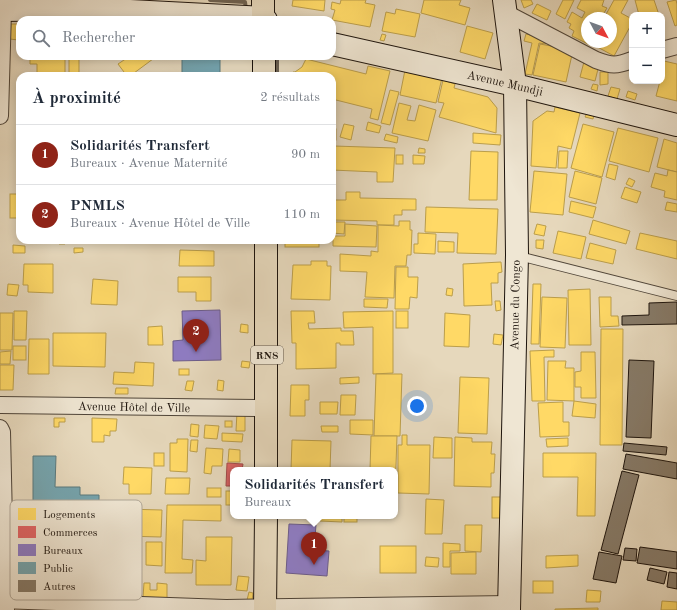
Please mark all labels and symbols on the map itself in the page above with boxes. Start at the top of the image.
north arrow [581,12,617,48]
street label: Avenue Mundji [466,69,544,99]
street label: Avenue du Congo [509,260,523,350]
pin: 2 [183,319,209,352]
road number: RN8 [251,346,283,364]
your location [407,396,427,416]
street label: Avenue Hôtel de Ville [78,401,191,415]
legend [10,500,142,600]
text: Logements [43,510,95,521]
text: Commerces [43,528,98,539]
pin: 1 [301,532,327,565]
text: Bureaux [43,546,83,557]
text: Public [43,564,73,575]
text: Autres [43,582,76,593]

